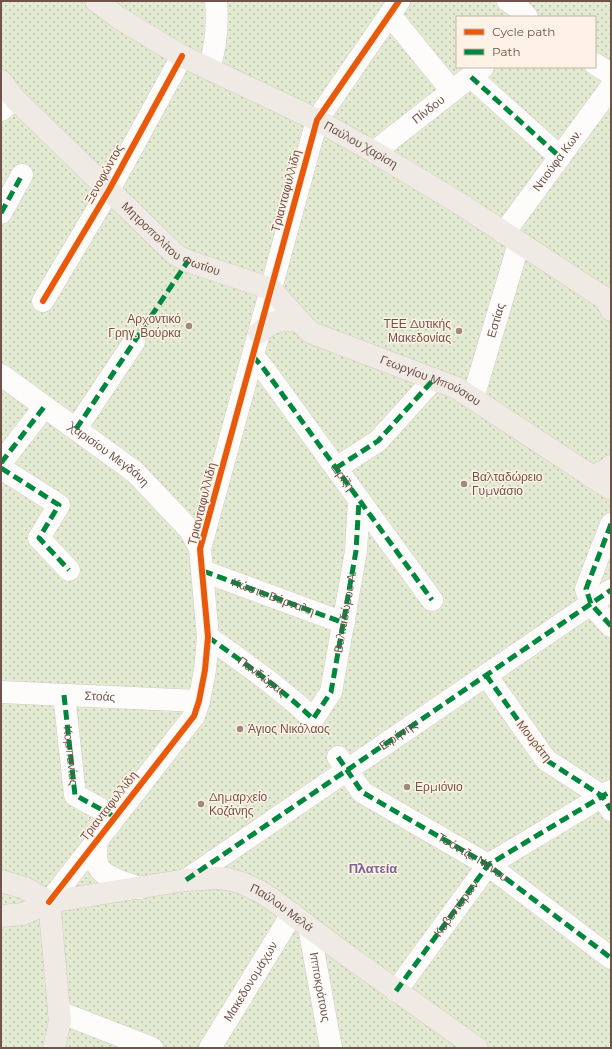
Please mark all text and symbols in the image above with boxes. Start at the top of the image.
legend [456,16,596,68]
text: Cycle path [492,24,555,39]
text: Path [492,44,521,59]
street label: Πίνδου [409,92,447,127]
street label: Παύλου Χαρίση [322,118,401,172]
street label: Ντιούφα Κων. [529,126,584,194]
street label: Ξενοφώντος [81,141,126,206]
street label: Τριανταφυλλίδη [267,148,304,234]
street label: Μητροπολίτου Φωτίου [119,198,222,278]
street label: Εστίας [483,301,508,339]
place label: Αρχοντικό Γρηγ. Βούρκα [108,311,181,340]
place label: ΤΕΕ Δυτικής Μακεδονίας [383,316,451,345]
marker: Αρχοντικό Γρηγ. Βούρκα [184,321,194,331]
marker: ΤΕΕ Δυτικής Μακεδονίας [454,326,464,336]
street label: Γεωργίου Μπούσιου [378,352,484,409]
street label: Χαρισίου Μεγδάνη [64,417,153,489]
street label: Τριανταφυλλίδη [184,461,219,547]
street label: Δρίζη [328,461,358,494]
place label: Βαλταδώρειο Γυμνάσιο [472,469,543,498]
marker: Βαλταδώρειο Γυμνάσιο [459,479,469,489]
street label: Βαλταδώρου Α. [330,570,359,654]
street label: Κώστα Βάρναλη [230,574,317,619]
street label: Πανδώρας [235,653,290,700]
street label: Στοάς [84,688,116,704]
street label: Ειρήνης [376,716,420,753]
street label: Μουράτη [514,717,555,764]
place label: Άγιος Νικόλαος [248,721,330,736]
marker: Άγιος Νικόλαος [235,724,245,734]
street label: Κομπανίας [60,725,82,786]
street label: Τριανταφυλλίδη [77,768,141,844]
place label: Ερμιόνιο [415,779,463,794]
marker: Ερμιόνιο [402,782,412,792]
place label: Δημαρχείο Κοζάνης [209,789,268,818]
marker: Δημαρχείο Κοζάνης [196,799,206,809]
street label: Τσόντζα Νάνου [435,829,511,884]
district label: Πλατεία [349,860,397,876]
street label: Κοβεντάρων [430,877,481,940]
street label: Παύλου Μελά [248,880,317,935]
street label: Μακεδονομάχων [220,938,280,1024]
street label: Ιπποκράτους [307,951,334,1023]

